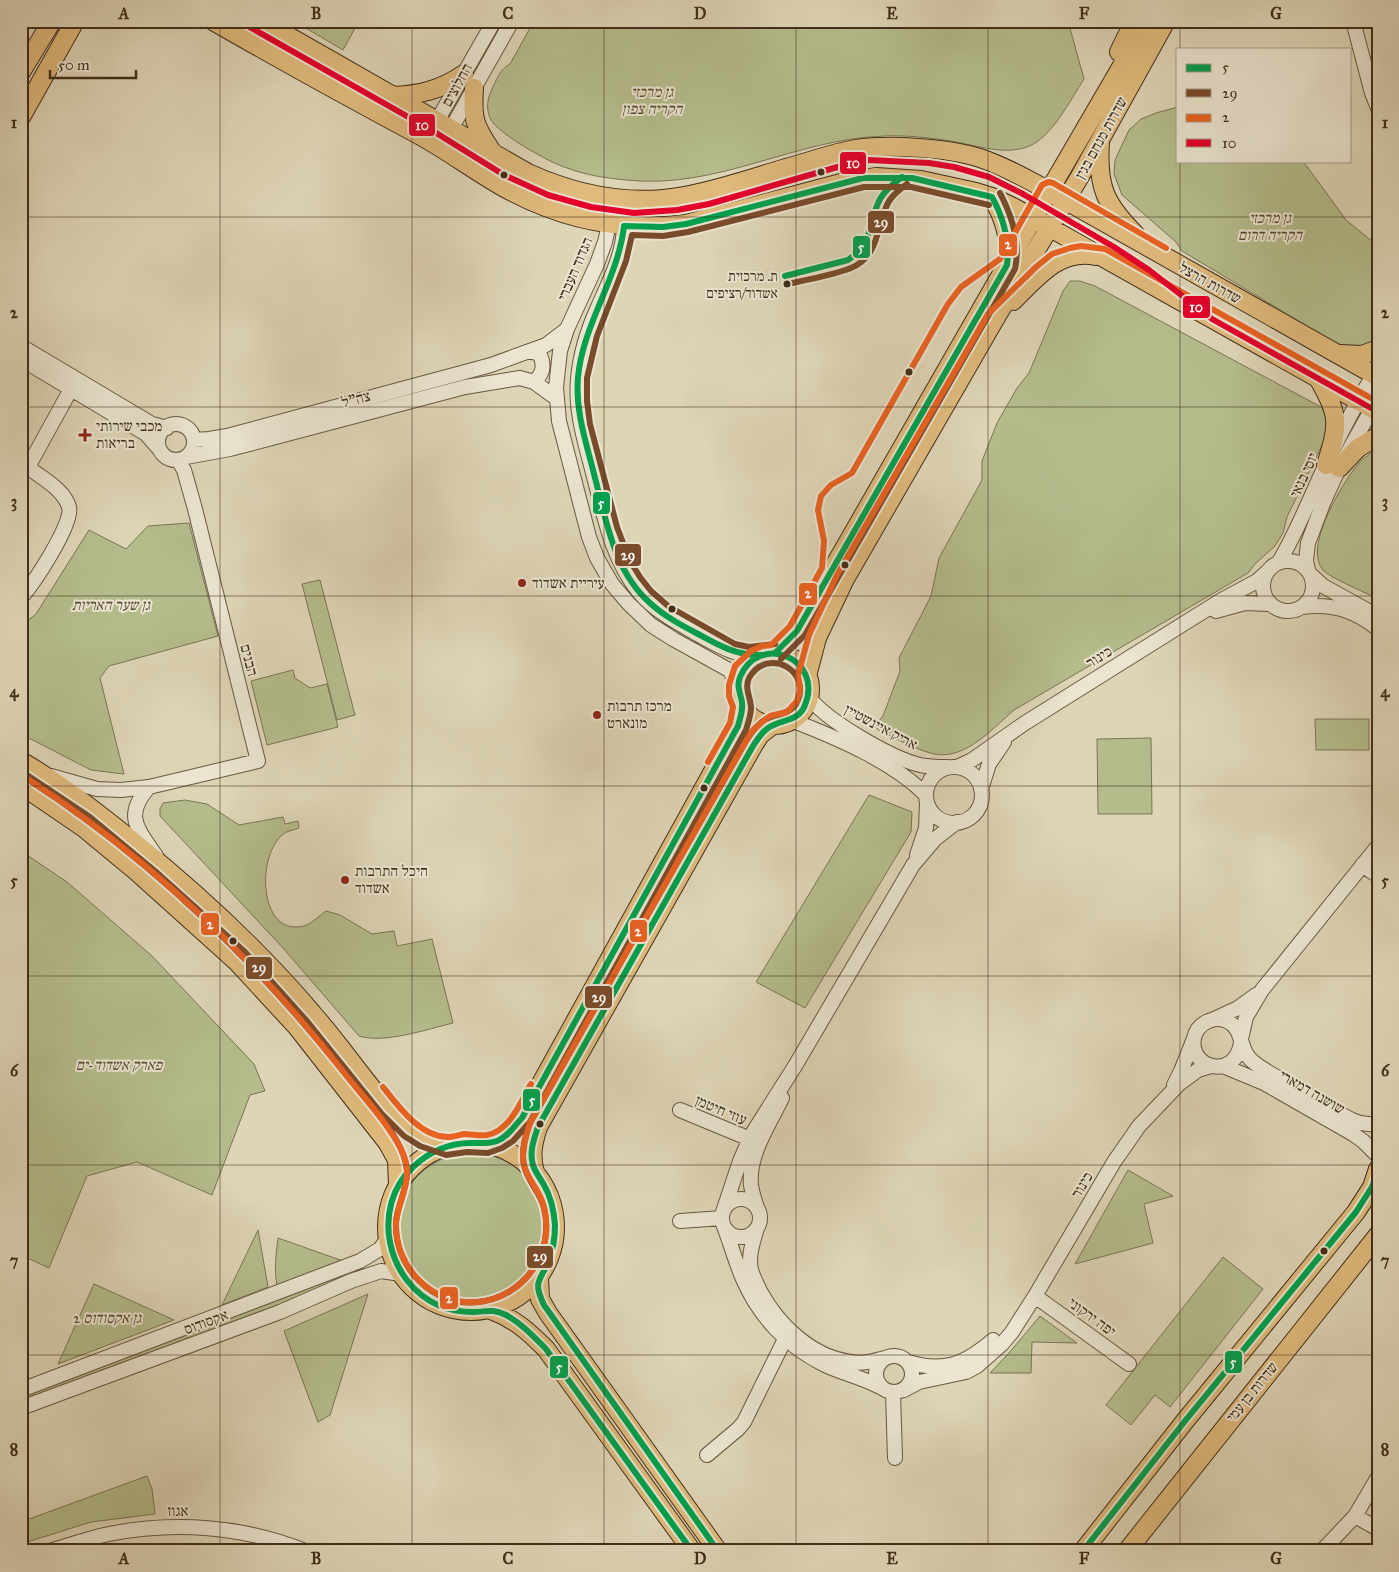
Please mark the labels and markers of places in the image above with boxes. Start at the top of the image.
unlabelled marker [816,167,826,177]
unlabelled marker [499,170,509,180]
place label: ת. מרכזית אשדוד/רציפים [706,268,778,302]
marker: ת. מרכזית אשדוד/רציפים [782,279,792,289]
unlabelled marker [904,367,914,377]
place label: מכבי שירותי בריאות [96,417,162,452]
marker: מכבי שירותי בריאות [78,428,92,442]
unlabelled marker [840,560,850,570]
place label: עיריית אשדוד [532,574,605,592]
marker: עיריית אשדוד [516,577,528,589]
unlabelled marker [667,604,677,614]
place label: מרכז תרבות מונארט [607,697,672,732]
marker: מרכז תרבות מונארט [591,709,603,721]
unlabelled marker [699,783,709,793]
place label: היכל התרבות אשדוד [355,862,428,897]
marker: היכל התרבות אשדוד [339,874,351,886]
unlabelled marker [228,936,238,946]
unlabelled marker [535,1119,545,1129]
unlabelled marker [1319,1246,1329,1256]

